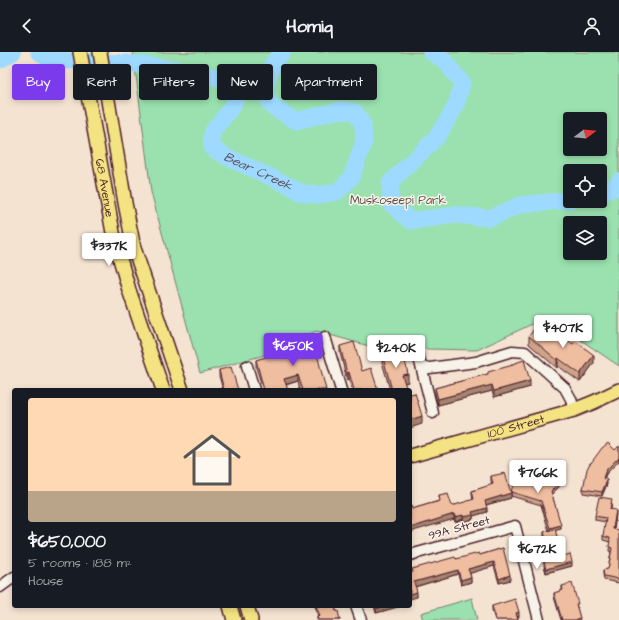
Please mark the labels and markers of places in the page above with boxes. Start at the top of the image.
pin: $337K [81,233,137,267]
pin: $407K [535,315,591,349]
pin: $650K [265,333,321,367]
pin: $240K [368,335,424,369]
pin: $766K [510,460,566,494]
pin: $672K [509,536,565,570]

